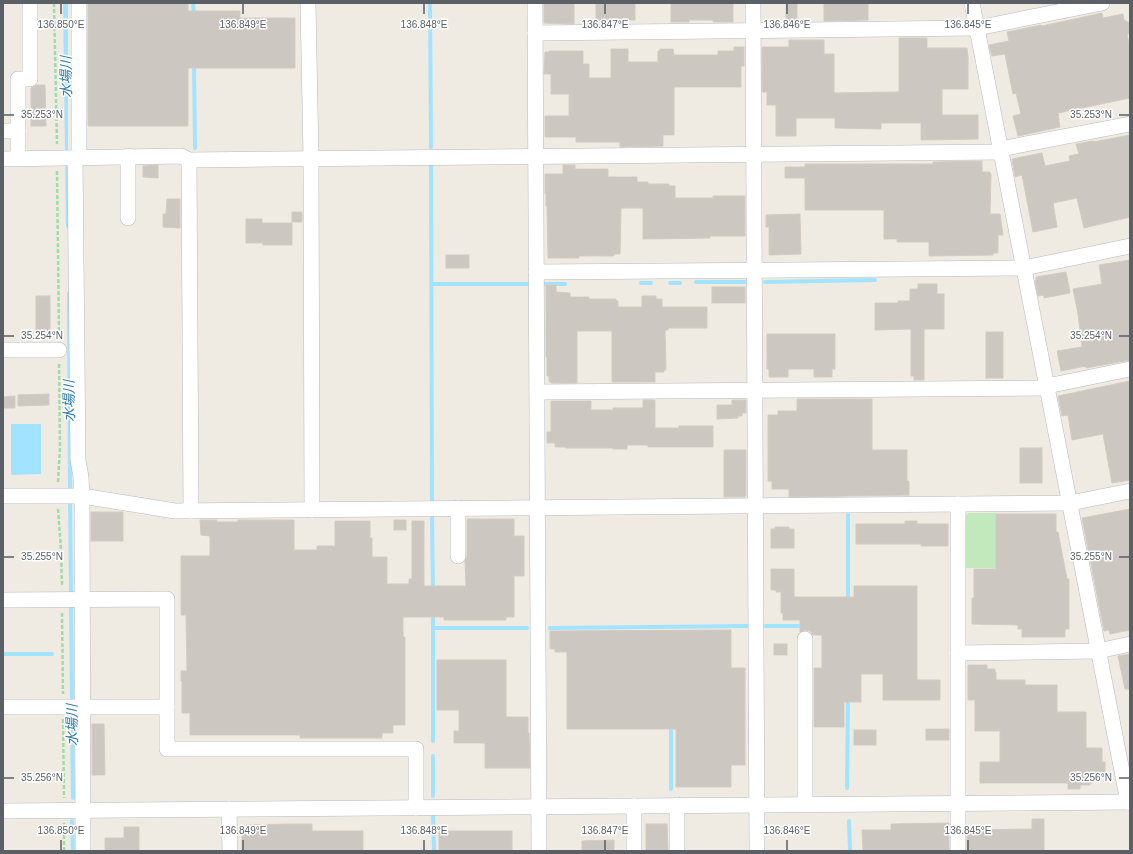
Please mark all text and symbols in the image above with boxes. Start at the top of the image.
text: 136.850°E [38,19,85,30]
text: 136.849°E [220,19,267,30]
text: 136.848°E [401,19,448,30]
text: 136.847°E [582,19,629,30]
text: 136.846°E [764,19,811,30]
text: 136.845°E [945,19,992,30]
water label: 水場川 [58,54,74,98]
text: 35.253°N [21,109,63,120]
text: 35.253°N [1070,109,1112,120]
text: 35.254°N [21,330,63,341]
text: 35.254°N [1070,330,1112,341]
water label: 水場川 [61,378,77,422]
text: 35.255°N [21,551,63,562]
text: 35.255°N [1070,551,1112,562]
water label: 水場川 [64,702,80,746]
text: 35.256°N [21,772,63,783]
text: 35.256°N [1070,772,1112,783]
text: 136.850°E [38,825,85,836]
text: 136.849°E [220,825,267,836]
text: 136.848°E [401,825,448,836]
text: 136.847°E [582,825,629,836]
text: 136.846°E [764,825,811,836]
text: 136.845°E [945,825,992,836]

